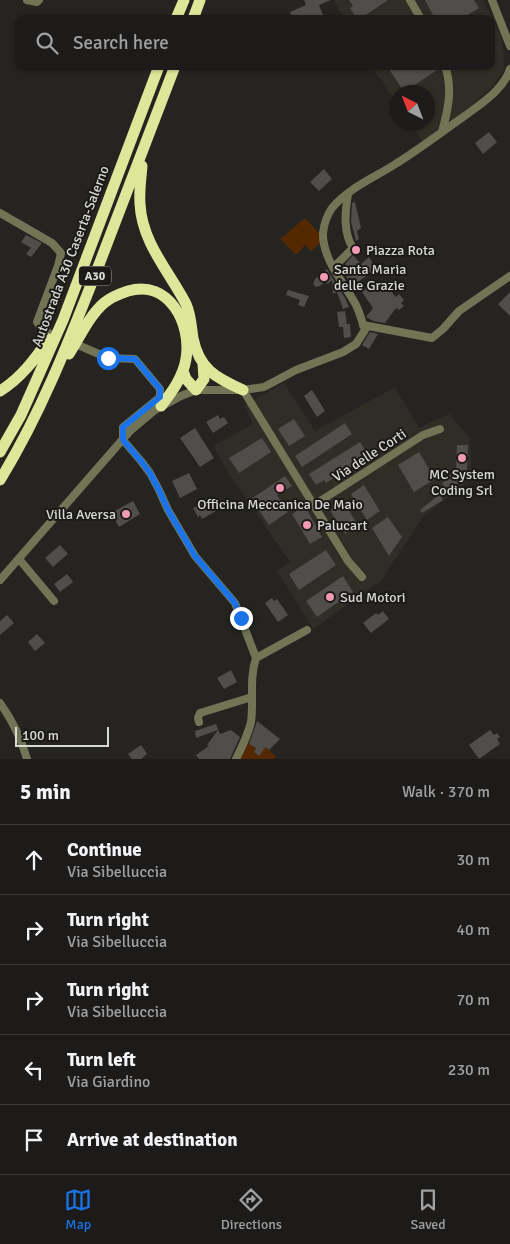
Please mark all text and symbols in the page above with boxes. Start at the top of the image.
search box [15,15,495,70]
icon: search [33,29,61,57]
text: Search here [73,31,169,55]
north arrow [390,85,435,130]
street label: Autostrada A30 Caserta-Salerno [28,163,112,349]
place label: Piazza Rota [366,242,435,259]
marker: Piazza Rota [350,244,362,256]
place label: Santa Maria delle Grazie [334,261,406,294]
road number: A30 [79,266,111,286]
marker: Santa Maria delle Grazie [318,271,330,283]
route start [97,347,120,370]
street label: Via delle Corti [329,425,409,486]
marker: MC System Coding Srl [456,452,468,464]
place label: MC System Coding Srl [429,466,495,499]
marker: Officina Meccanica De Maio [274,482,286,494]
place label: Officina Meccanica De Maio [197,496,363,513]
place label: Villa Aversa [46,506,116,523]
marker: Villa Aversa [120,508,132,520]
place label: Palucart [317,517,367,534]
marker: Palucart [301,519,313,531]
place label: Sud Motori [340,589,406,606]
marker: Sud Motori [324,591,336,603]
route end [230,607,253,630]
scale bar [15,724,109,747]
text: 100 m [22,727,59,744]
text: 5 min [20,779,71,805]
text: Walk · 370 m [402,782,490,802]
text: Continue [67,838,142,862]
icon: ahead [20,846,48,874]
text: 30 m [456,850,490,870]
text: Via Sibelluccia [67,862,167,882]
text: Turn right [67,908,149,932]
icon: right [20,916,48,944]
text: 40 m [456,920,490,940]
text: Via Sibelluccia [67,932,167,952]
text: Turn right [67,978,149,1002]
icon: right [20,986,48,1014]
text: 70 m [456,990,490,1010]
text: Via Sibelluccia [67,1002,167,1022]
text: Turn left [67,1048,136,1072]
icon: left [20,1056,48,1084]
text: 230 m [448,1060,490,1080]
text: Via Giardino [67,1072,150,1092]
icon: arrive [20,1126,48,1154]
text: Arrive at destination [67,1128,238,1152]
tab: Map [64,1186,92,1233]
tab: Directions [221,1186,282,1233]
tab: Saved [410,1186,446,1233]

